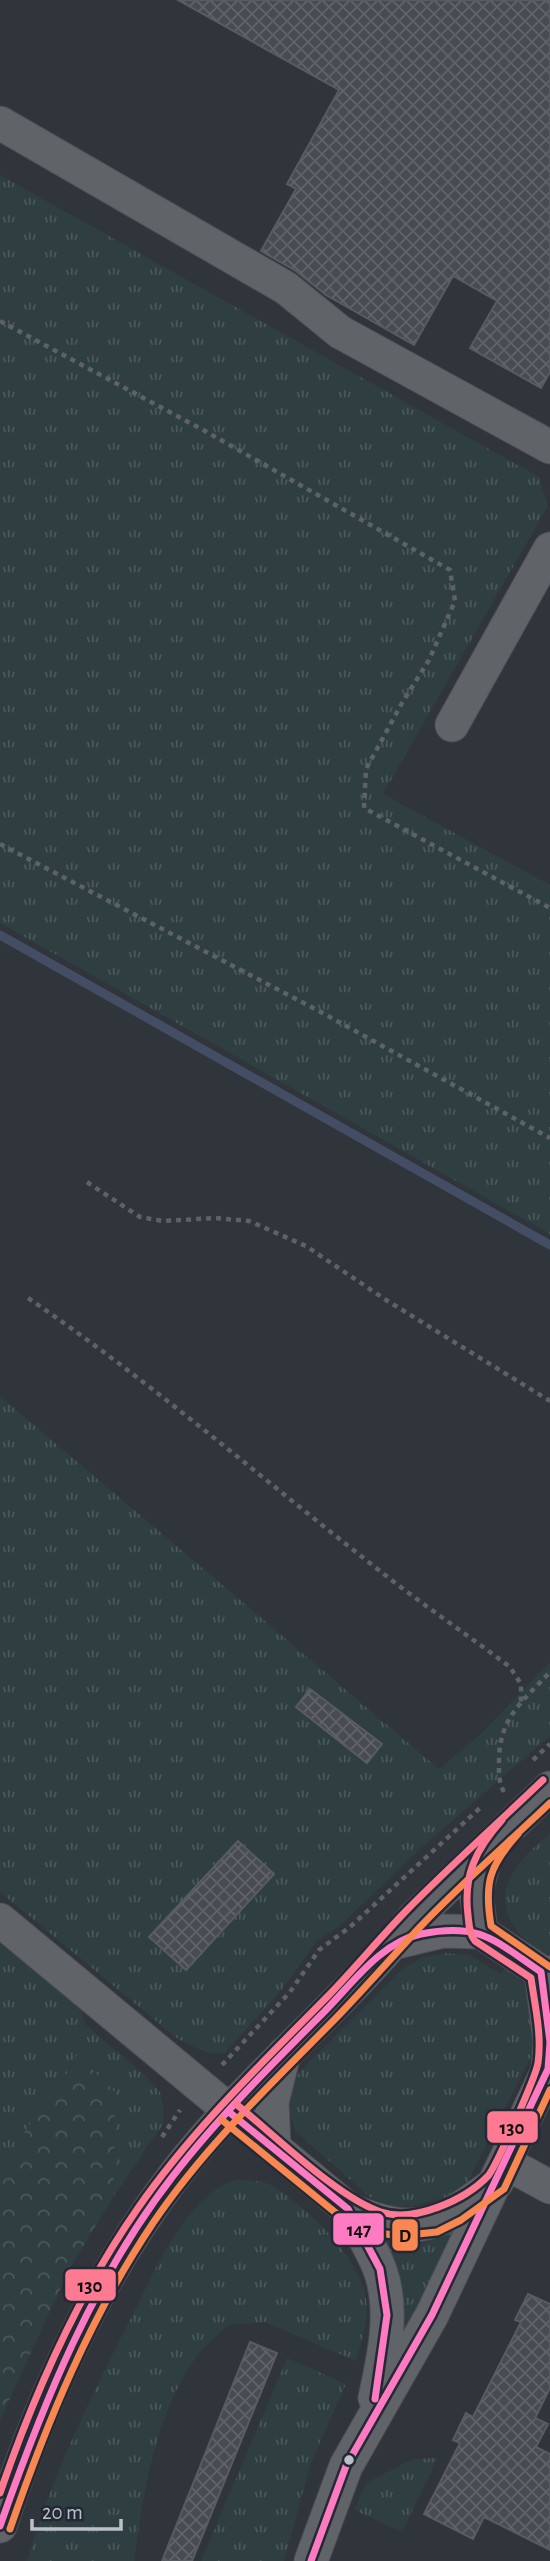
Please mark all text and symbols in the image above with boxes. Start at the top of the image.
line badge: 130 [486,2110,539,2144]
text: 130 [500,2119,525,2138]
line badge: 147 [332,2212,385,2246]
line badge: D [391,2218,419,2252]
text: 147 [347,2221,371,2240]
text: D [399,2227,411,2246]
line badge: 130 [64,2268,117,2302]
text: 130 [78,2277,103,2296]
unlabelled marker [342,2453,356,2467]
scale bar [32,2488,121,2532]
text: 20 m [42,2502,83,2523]

